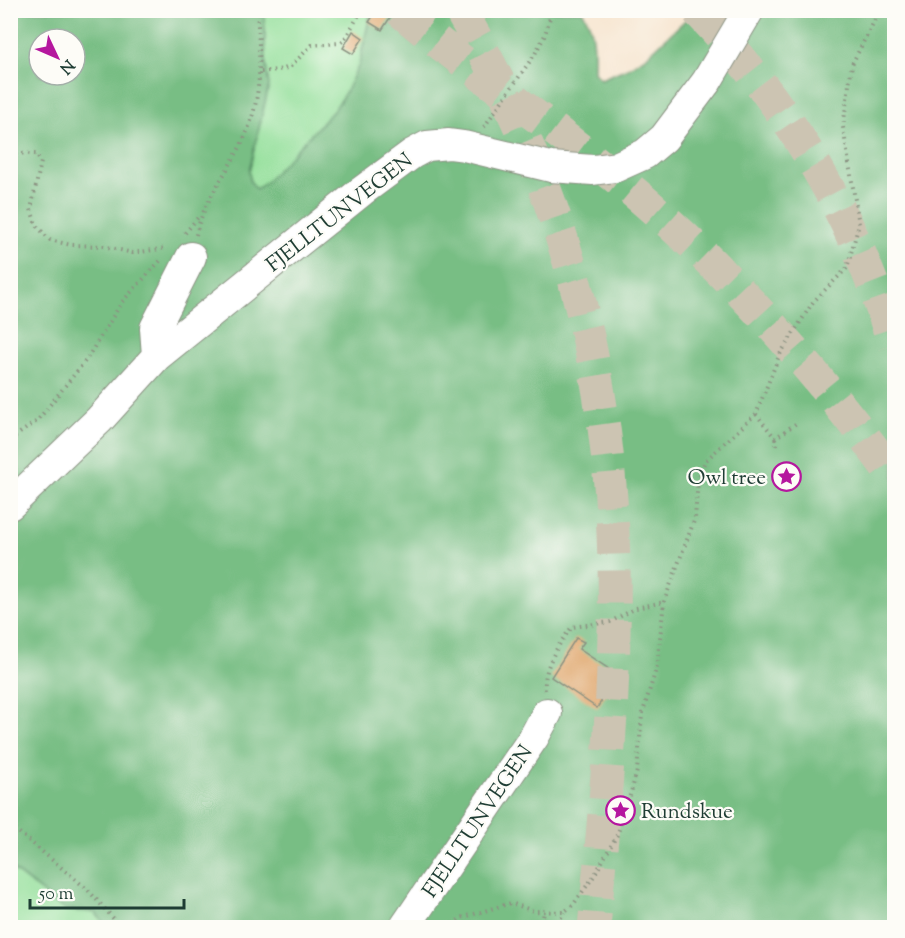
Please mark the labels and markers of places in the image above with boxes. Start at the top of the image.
place icon: Owl tree [771,461,803,493]
place label: Owl tree [688,464,766,494]
place icon: Rundskue [604,795,636,827]
place label: Rundskue [641,798,733,828]

